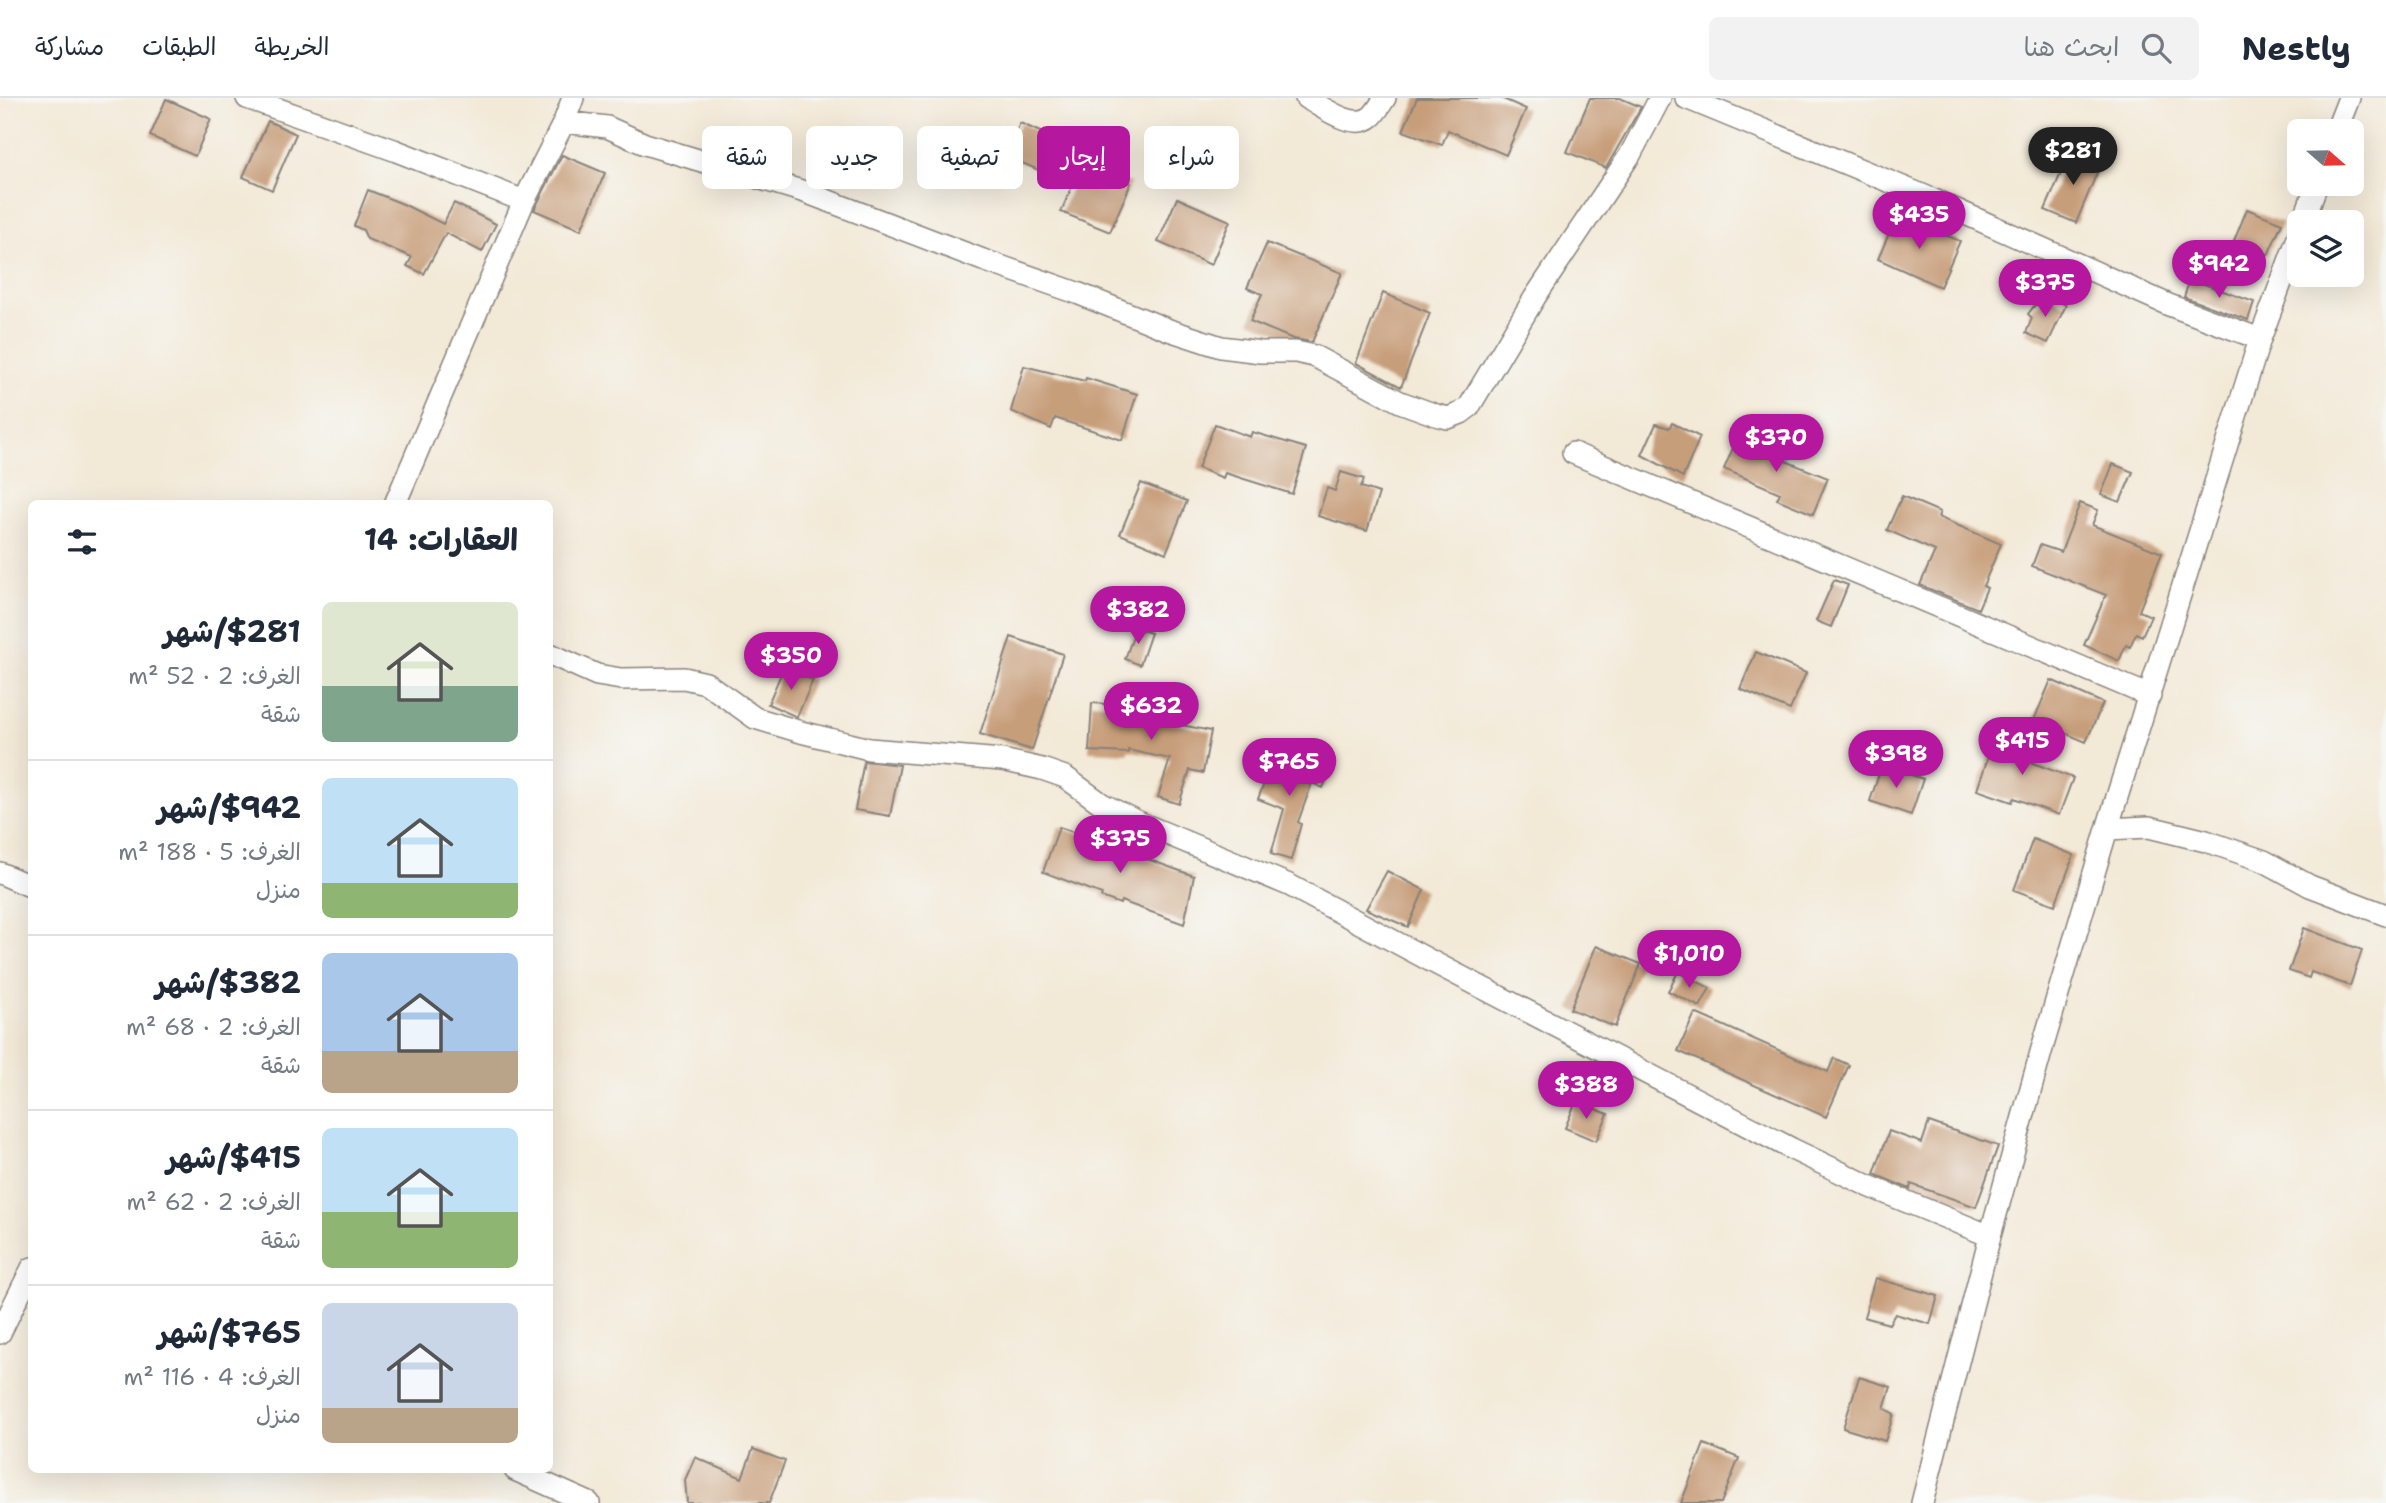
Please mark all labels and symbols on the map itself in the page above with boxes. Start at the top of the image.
north arrow [2287,119,2364,196]
pin: $281 [2032,127,2114,187]
pin: $435 [1878,192,1960,251]
pin: $942 [2178,240,2260,300]
pin: $375 [2004,260,2086,319]
pin: $370 [1735,414,1817,474]
pin: $382 [1097,587,1179,646]
pin: $350 [750,632,832,692]
pin: $632 [1110,682,1192,742]
pin: $415 [1981,718,2063,777]
pin: $398 [1855,730,1937,790]
pin: $765 [1248,738,1330,798]
pin: $375 [1079,816,1161,875]
pin: $1,010 [1632,930,1746,990]
pin: $388 [1545,1062,1627,1121]

